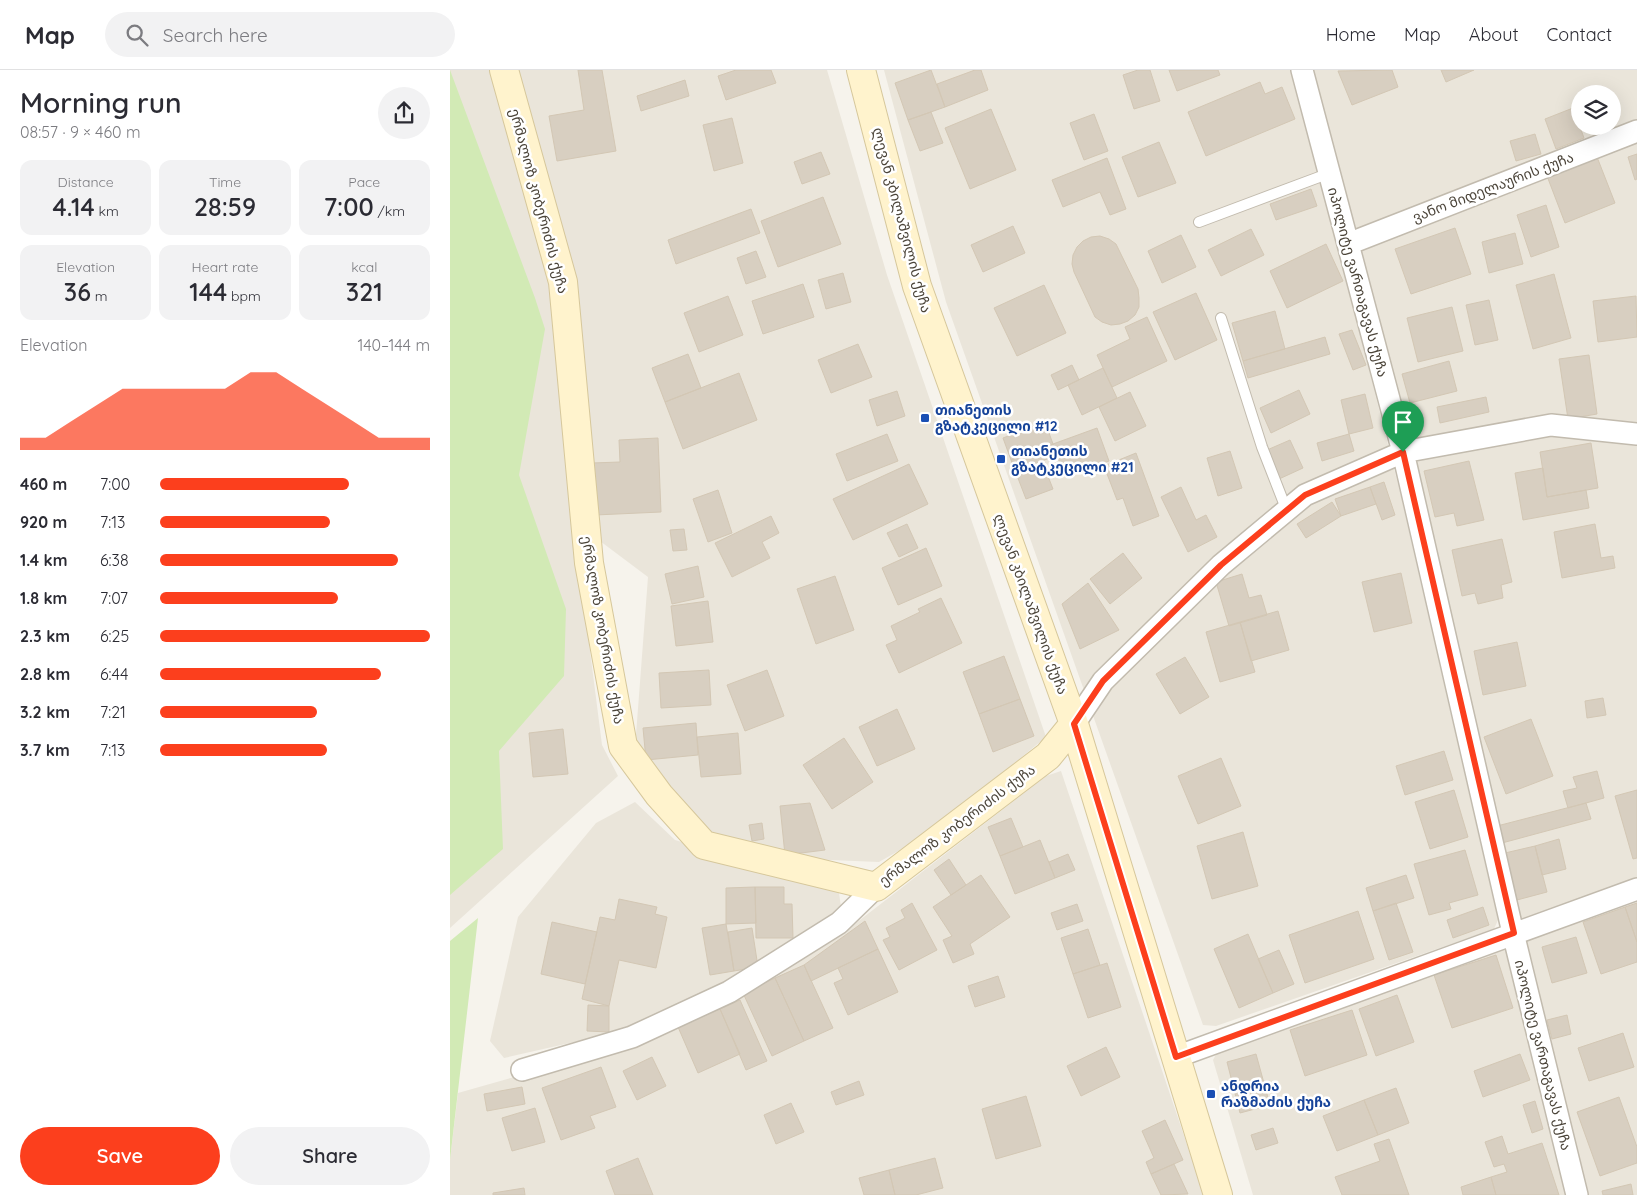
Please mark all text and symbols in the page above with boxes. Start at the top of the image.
search box [105,12,455,57]
text: Map [25,20,75,50]
icon: search [123,21,151,49]
text: Search here [163,23,268,47]
text: Home [1326,23,1376,46]
text: Map [1404,23,1441,46]
text: About [1469,23,1519,46]
text: Contact [1547,23,1612,46]
text: Morning run [20,85,181,120]
map controls [1571,85,1621,135]
button: layers [1571,85,1621,135]
button: share [378,87,430,139]
street label: ერმალოზ კობერიძის ქუჩა [506,106,572,296]
text: 08:57 · 9 × 460 m [20,122,141,142]
street label: ლევან კბილაშვილის ქუჩა [869,125,935,315]
street label: ვანო მიდელაურის ქუჩა [1410,148,1576,226]
text: Distance [58,173,114,191]
text: Time [209,173,241,191]
text: Pace [348,173,380,191]
street label: იპოლიტე ვართაგავას ქუჩა [1324,185,1392,379]
text: 4.14 [52,191,95,222]
text: 28:59 [194,191,256,222]
text: 7:00 [324,191,374,222]
text: km [95,202,119,220]
text: /km [374,202,405,220]
text: Elevation [56,258,115,276]
text: Heart rate [192,258,258,276]
text: kcal [351,258,377,276]
text: 36 [64,276,91,307]
text: 144 [189,276,227,307]
text: 321 [346,276,383,307]
text: m [91,287,107,305]
text: bpm [227,287,261,305]
text: Elevation [20,335,87,355]
text: 140–144 m [357,335,430,355]
place label: თიანეთის გზატკეცილი #12 [935,401,1058,435]
pin [1382,401,1424,452]
icon: arrive [1389,408,1417,436]
marker: თიანეთის გზატკეცილი #12 [919,412,931,424]
place label: თიანეთის გზატკეცილი #21 [1011,442,1134,476]
marker: თიანეთის გზატკეცილი #21 [995,453,1007,465]
text: 460 m [20,474,67,494]
text: 7:00 [100,474,130,494]
street label: ლევან კბილაშვილის ქუჩა [990,511,1072,697]
text: 920 m [20,512,67,532]
text: 7:13 [100,512,126,532]
street label: ერმალოზ კობერიძის ქუჩა [578,534,628,726]
text: 1.4 km [20,550,67,570]
text: 6:38 [100,550,129,570]
text: 1.8 km [20,588,67,608]
text: 7:07 [100,588,128,608]
text: 2.3 km [20,626,70,646]
text: 6:25 [100,626,129,646]
text: 2.8 km [20,664,70,684]
text: 6:44 [100,664,128,684]
text: 3.2 km [20,702,70,722]
text: 7:21 [100,702,126,722]
text: 3.7 km [20,740,70,760]
text: 7:13 [100,740,126,760]
street label: ერმალოზ კობერიძის ქუჩა [875,760,1039,890]
street label: იპოლიტე ვართაგავას ქუჩა [1511,958,1575,1152]
place label: ანდრია რაზმაძის ქუჩა [1221,1077,1331,1111]
marker: ანდრია რაზმაძის ქუჩა [1205,1088,1217,1100]
button: Save [20,1127,220,1185]
button: Share [230,1127,430,1185]

